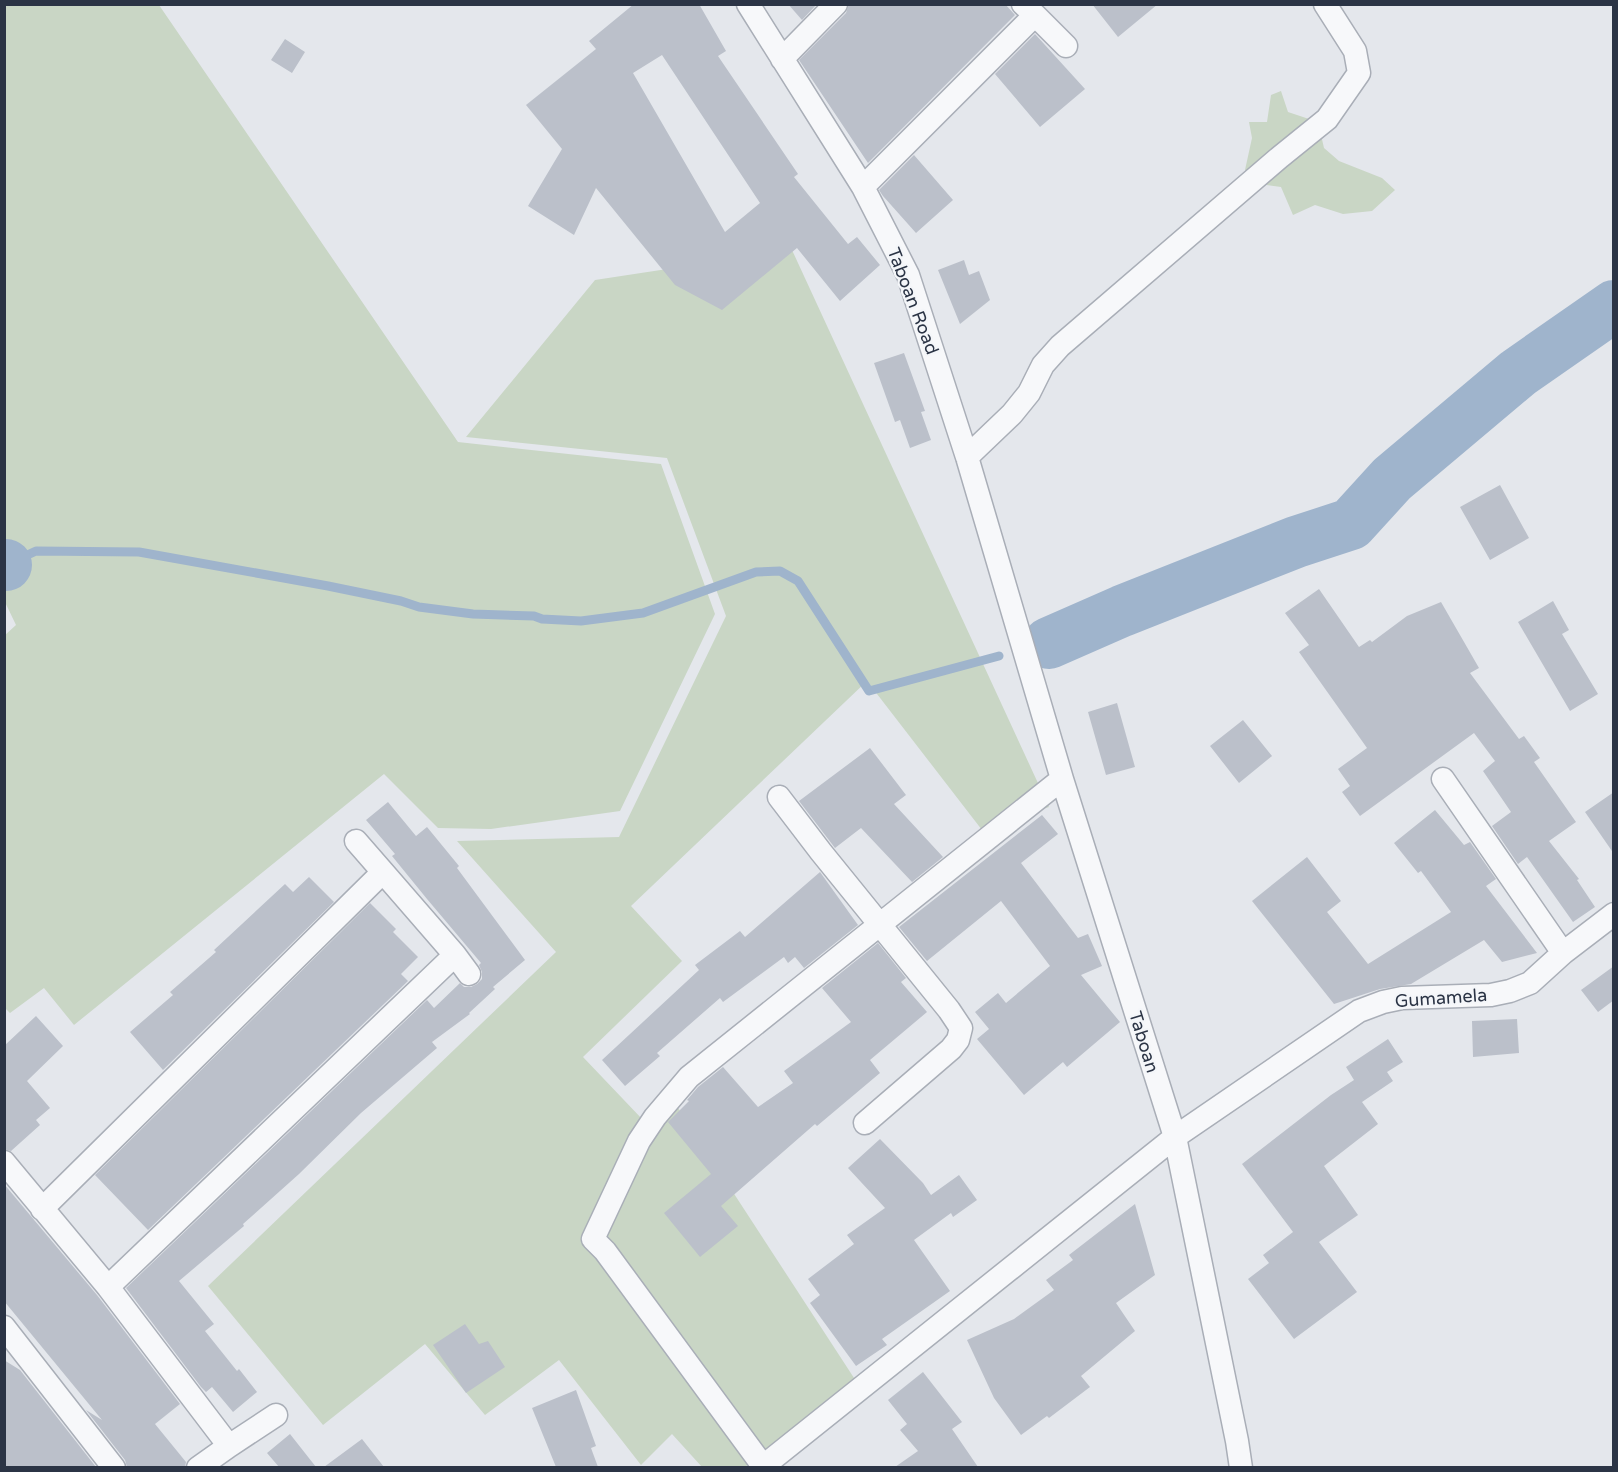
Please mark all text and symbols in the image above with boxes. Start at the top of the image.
street label: Taboan Road [882,244,944,358]
street label: Gumamela [1394,984,1488,1012]
street label: Taboan [1124,1009,1164,1075]

